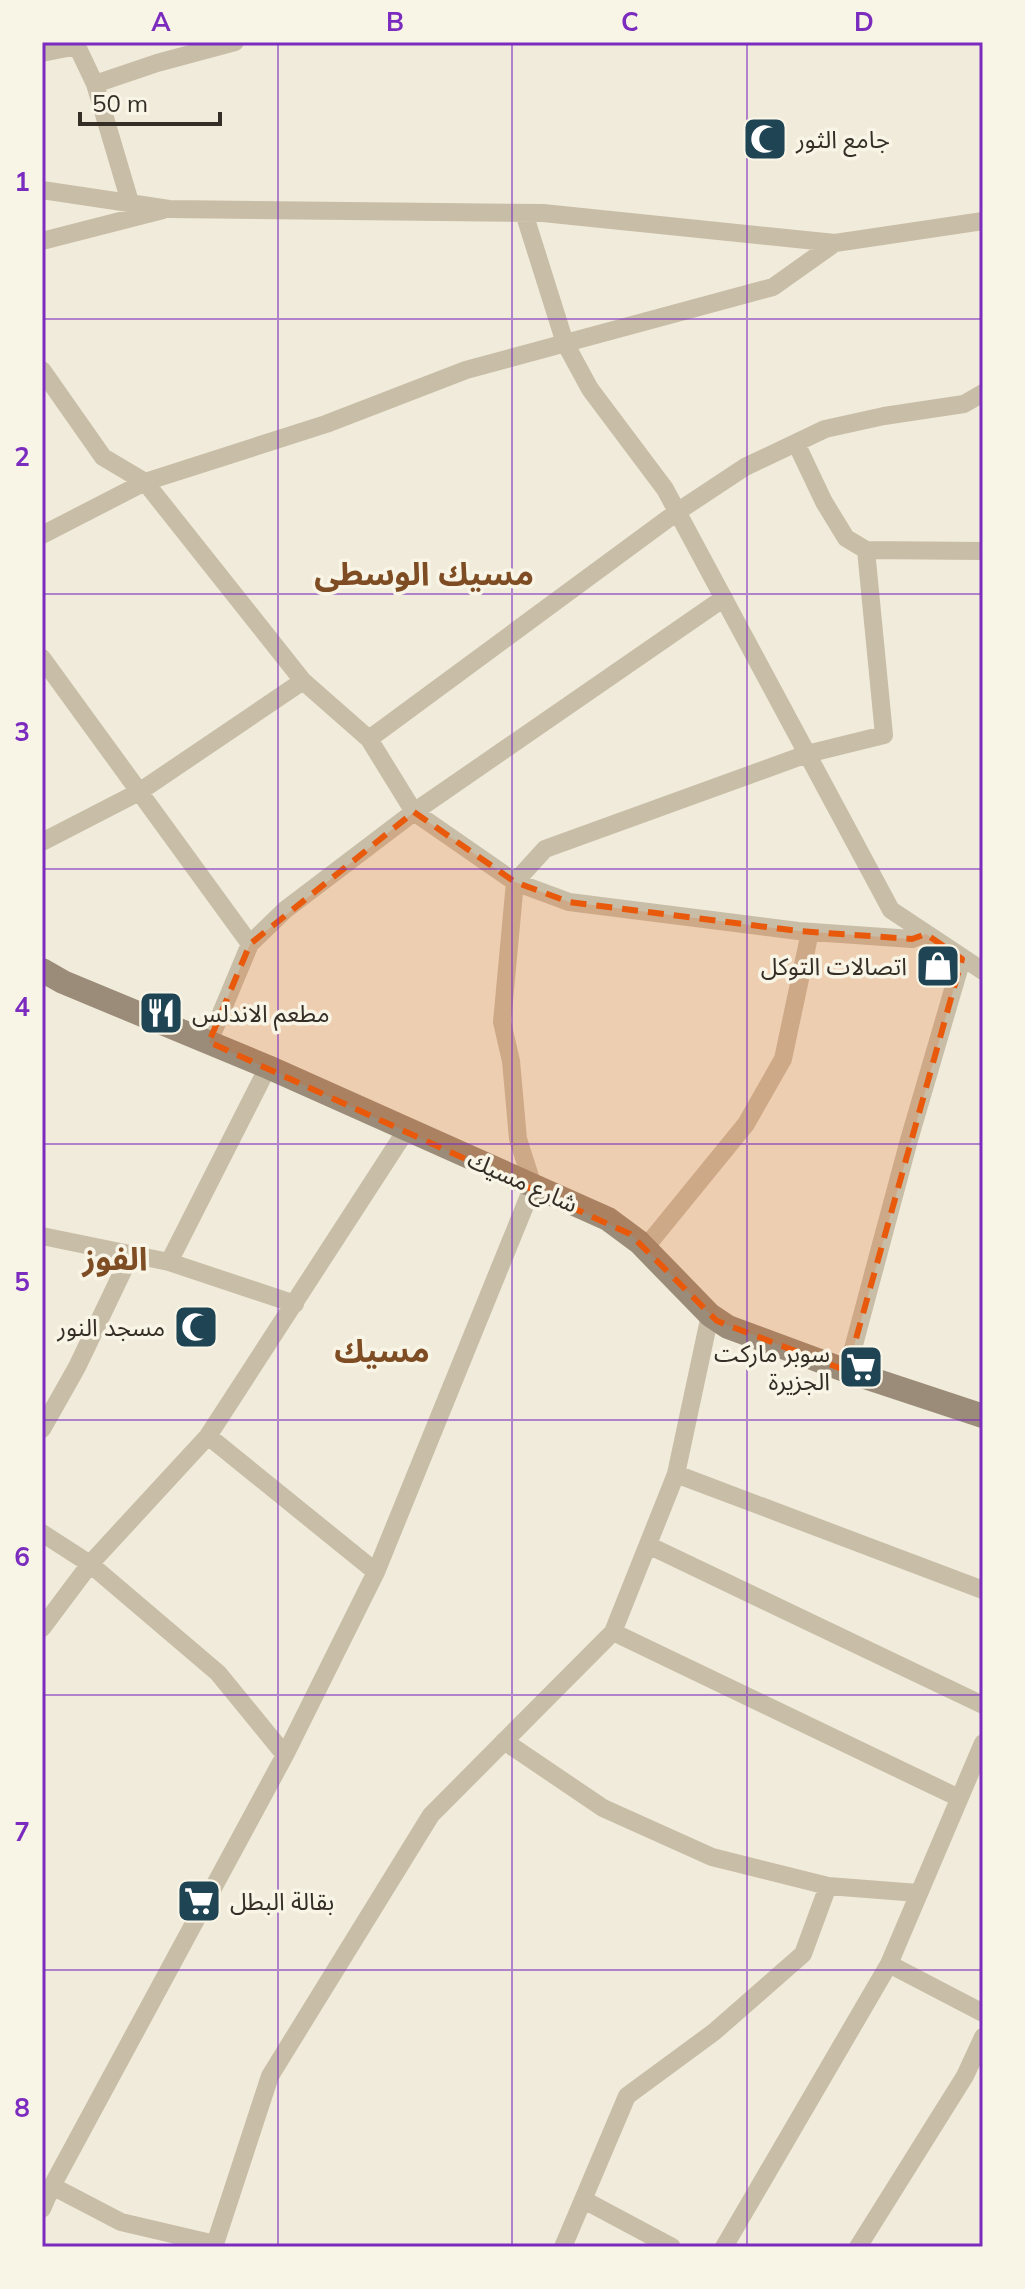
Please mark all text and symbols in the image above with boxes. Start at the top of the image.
text: A [151,5,171,38]
text: B [386,5,404,38]
text: C [621,5,639,38]
text: D [854,5,874,38]
scale bar [80,76,220,126]
text: 50 m [92,88,148,118]
mosque icon: جامع الثور [741,115,789,163]
place label: جامع الثور [795,124,890,157]
text: 1 [14,165,30,198]
text: 2 [14,440,30,473]
district label: مسيك الوسطى [314,553,534,593]
text: 3 [14,715,30,748]
shop icon: اتصالات التوكل [914,942,962,990]
place label: اتصالات التوكل [761,951,907,981]
restaurant icon: مطعم الاندلس [137,989,185,1037]
text: 4 [14,990,30,1023]
place label: مطعم الاندلس [192,998,330,1031]
street label: شارع مسيك [462,1143,583,1221]
district label: الفوز [80,1238,148,1278]
text: 5 [14,1265,30,1298]
mosque icon: مسجد النور [172,1303,220,1351]
place label: مسجد النور [56,1312,165,1342]
district label: مسيك [334,1330,430,1370]
place label: سوبر ماركت الجزيرة [714,1338,830,1396]
supermarket icon: سوبر ماركت الجزيرة [837,1343,885,1391]
text: 6 [14,1540,30,1573]
text: 7 [14,1815,30,1848]
supermarket icon: بقالة البطل [175,1877,223,1925]
place label: بقالة البطل [230,1886,334,1916]
text: 8 [14,2091,30,2124]

